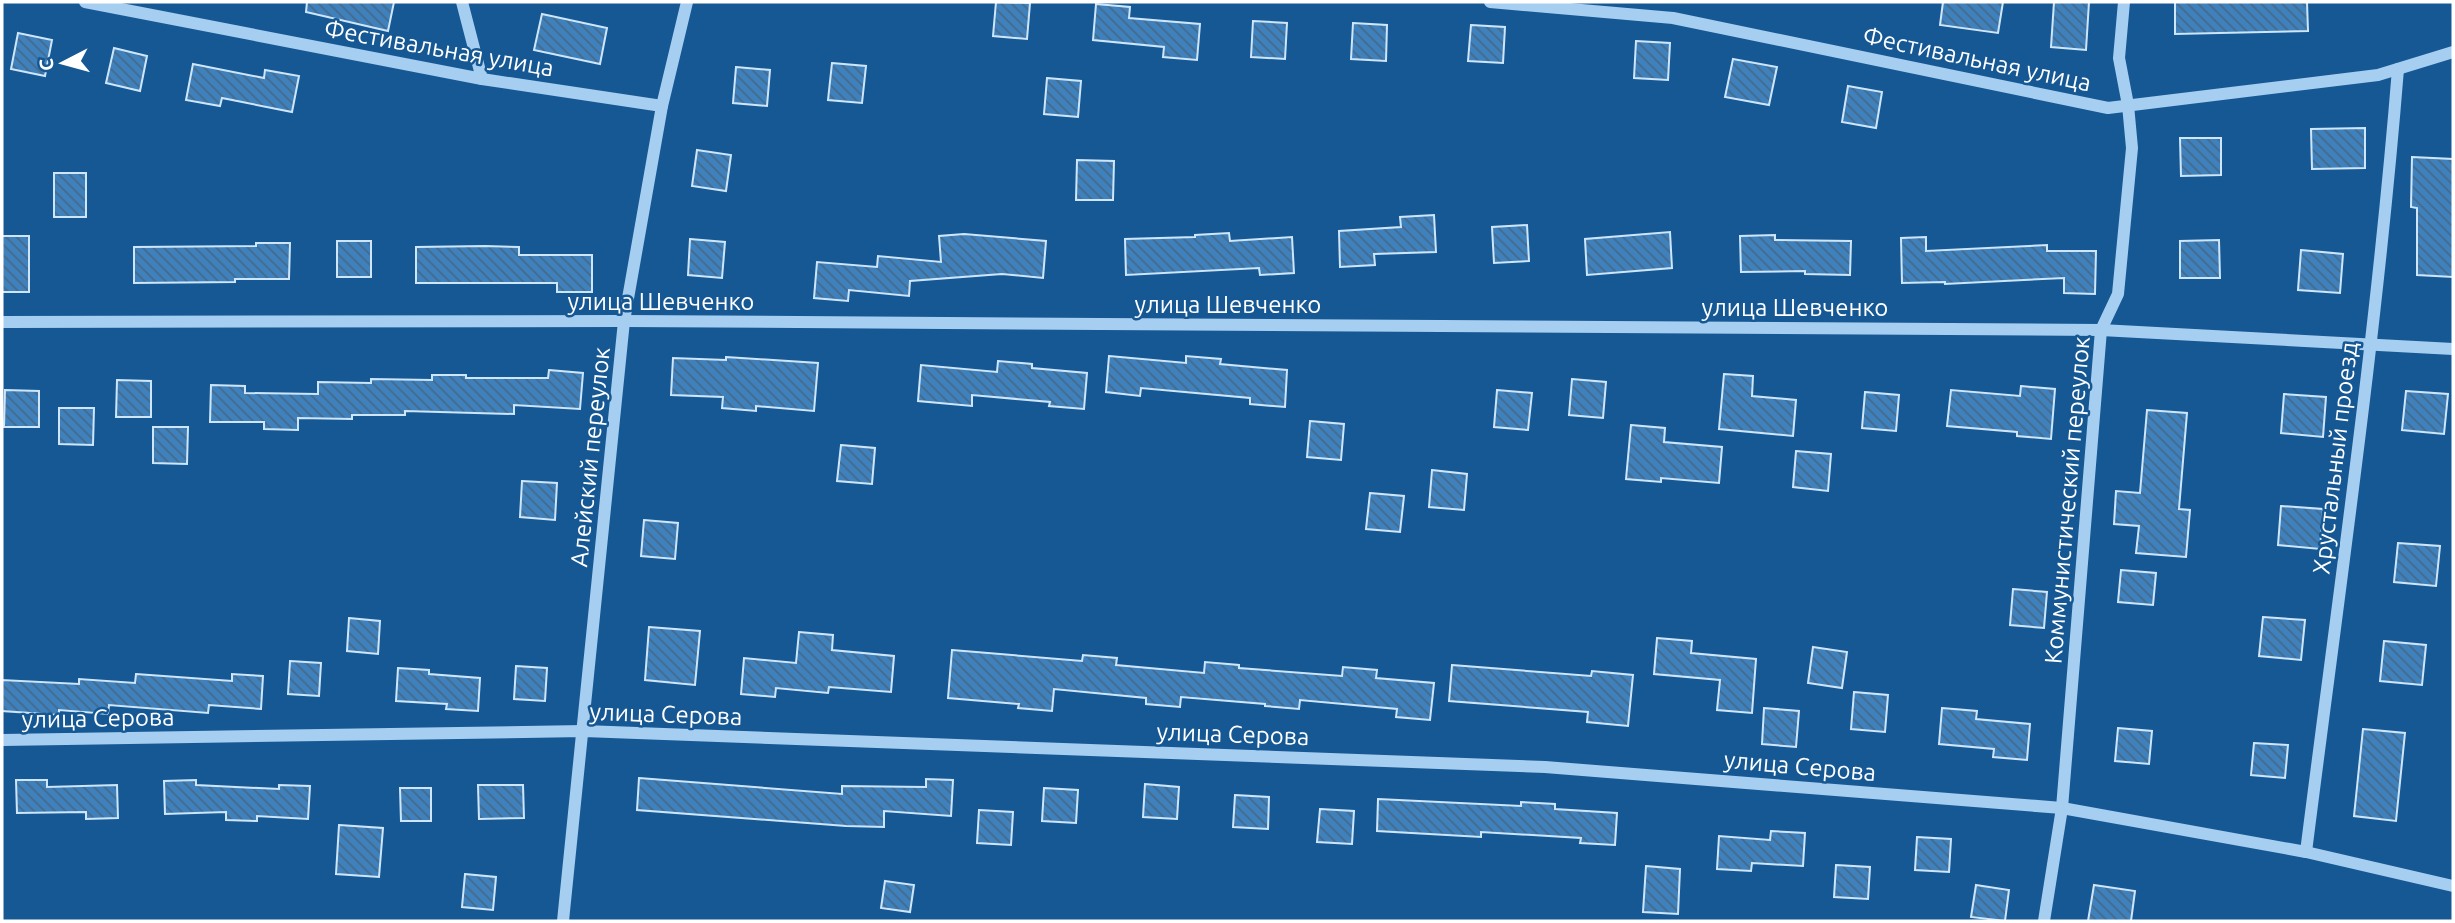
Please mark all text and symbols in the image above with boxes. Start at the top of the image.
street label: Фестивальная улица [322,14,556,82]
street label: Фестивальная улица [1860,22,2094,96]
north arrow [28,28,98,98]
text: С [35,58,58,72]
street label: улица Шевченко [568,288,754,315]
street label: улица Шевченко [1135,291,1321,318]
street label: улица Шевченко [1702,294,1888,321]
street label: Коммунистический переулок [2039,335,2095,665]
street label: Хрустальный проезд [2307,340,2363,576]
street label: Алейский переулок [565,346,615,568]
street label: улица Серова [589,698,743,730]
street label: улица Серова [21,703,175,733]
street label: улица Серова [1156,718,1310,750]
street label: улица Серова [1723,746,1877,786]

